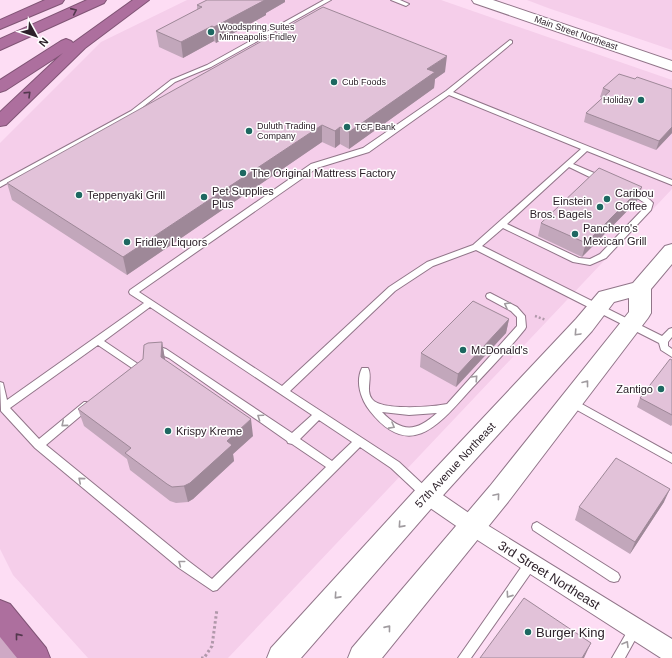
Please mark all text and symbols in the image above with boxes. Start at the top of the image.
one-way arrow [69,8,77,16]
street label: Main Street Northeast [533,14,619,52]
north arrow [16,16,56,56]
place label: Woodspring Suites Minneapolis Fridley [219,22,297,42]
marker: Woodspring Suites Minneapolis Fridley [206,27,216,37]
text: N [36,36,51,49]
marker: Cub Foods [329,77,339,87]
place label: Cub Foods [342,77,387,87]
one-way arrow [23,91,31,99]
place label: Holiday [603,95,633,105]
marker: Holiday [636,95,646,105]
place label: Duluth Trading Company [257,121,316,141]
marker: TCF Bank [342,122,352,132]
place label: TCF Bank [355,122,396,132]
marker: Duluth Trading Company [244,126,254,136]
place label: The Original Mattress Factory [251,167,396,179]
marker: The Original Mattress Factory [238,168,248,178]
place label: Pet Supplies Plus [212,185,274,210]
place label: Caribou Coffee [615,187,654,212]
place label: Teppenyaki Grill [87,189,165,201]
marker: Teppenyaki Grill [74,190,84,200]
marker: Pet Supplies Plus [199,192,209,202]
marker: Caribou Coffee [602,194,612,204]
place label: Einstein Bros. Bagels [530,195,592,220]
marker: Einstein Bros. Bagels [595,202,605,212]
place label: Panchero's Mexican Grill [583,222,647,247]
marker: Panchero's Mexican Grill [570,229,580,239]
place label: Fridley Liquors [135,236,208,248]
marker: Fridley Liquors [122,237,132,247]
one-way arrow [503,302,511,309]
one-way arrow [574,328,581,336]
place label: McDonald's [471,344,529,356]
marker: McDonald's [458,345,468,355]
one-way arrow [471,375,478,383]
one-way arrow [581,381,588,388]
place label: Zantigo [616,383,653,395]
marker: Zantigo [656,384,666,394]
one-way arrow [257,414,264,422]
one-way arrow [62,420,69,427]
street label: 57th Avenue Northeast [413,420,497,510]
one-way arrow [388,422,395,429]
place label: Krispy Kreme [176,425,242,437]
marker: Krispy Kreme [163,426,173,436]
one-way arrow [78,477,86,484]
one-way arrow [492,493,499,501]
one-way arrow [399,520,406,527]
street label: 3rd Street Northeast [495,538,603,613]
one-way arrow [179,560,186,567]
one-way arrow [507,591,514,598]
one-way arrow [335,592,342,599]
one-way arrow [383,625,390,632]
place label: Burger King [536,625,605,640]
marker: Burger King [523,627,533,637]
one-way arrow [15,633,22,641]
one-way arrow [622,641,629,648]

